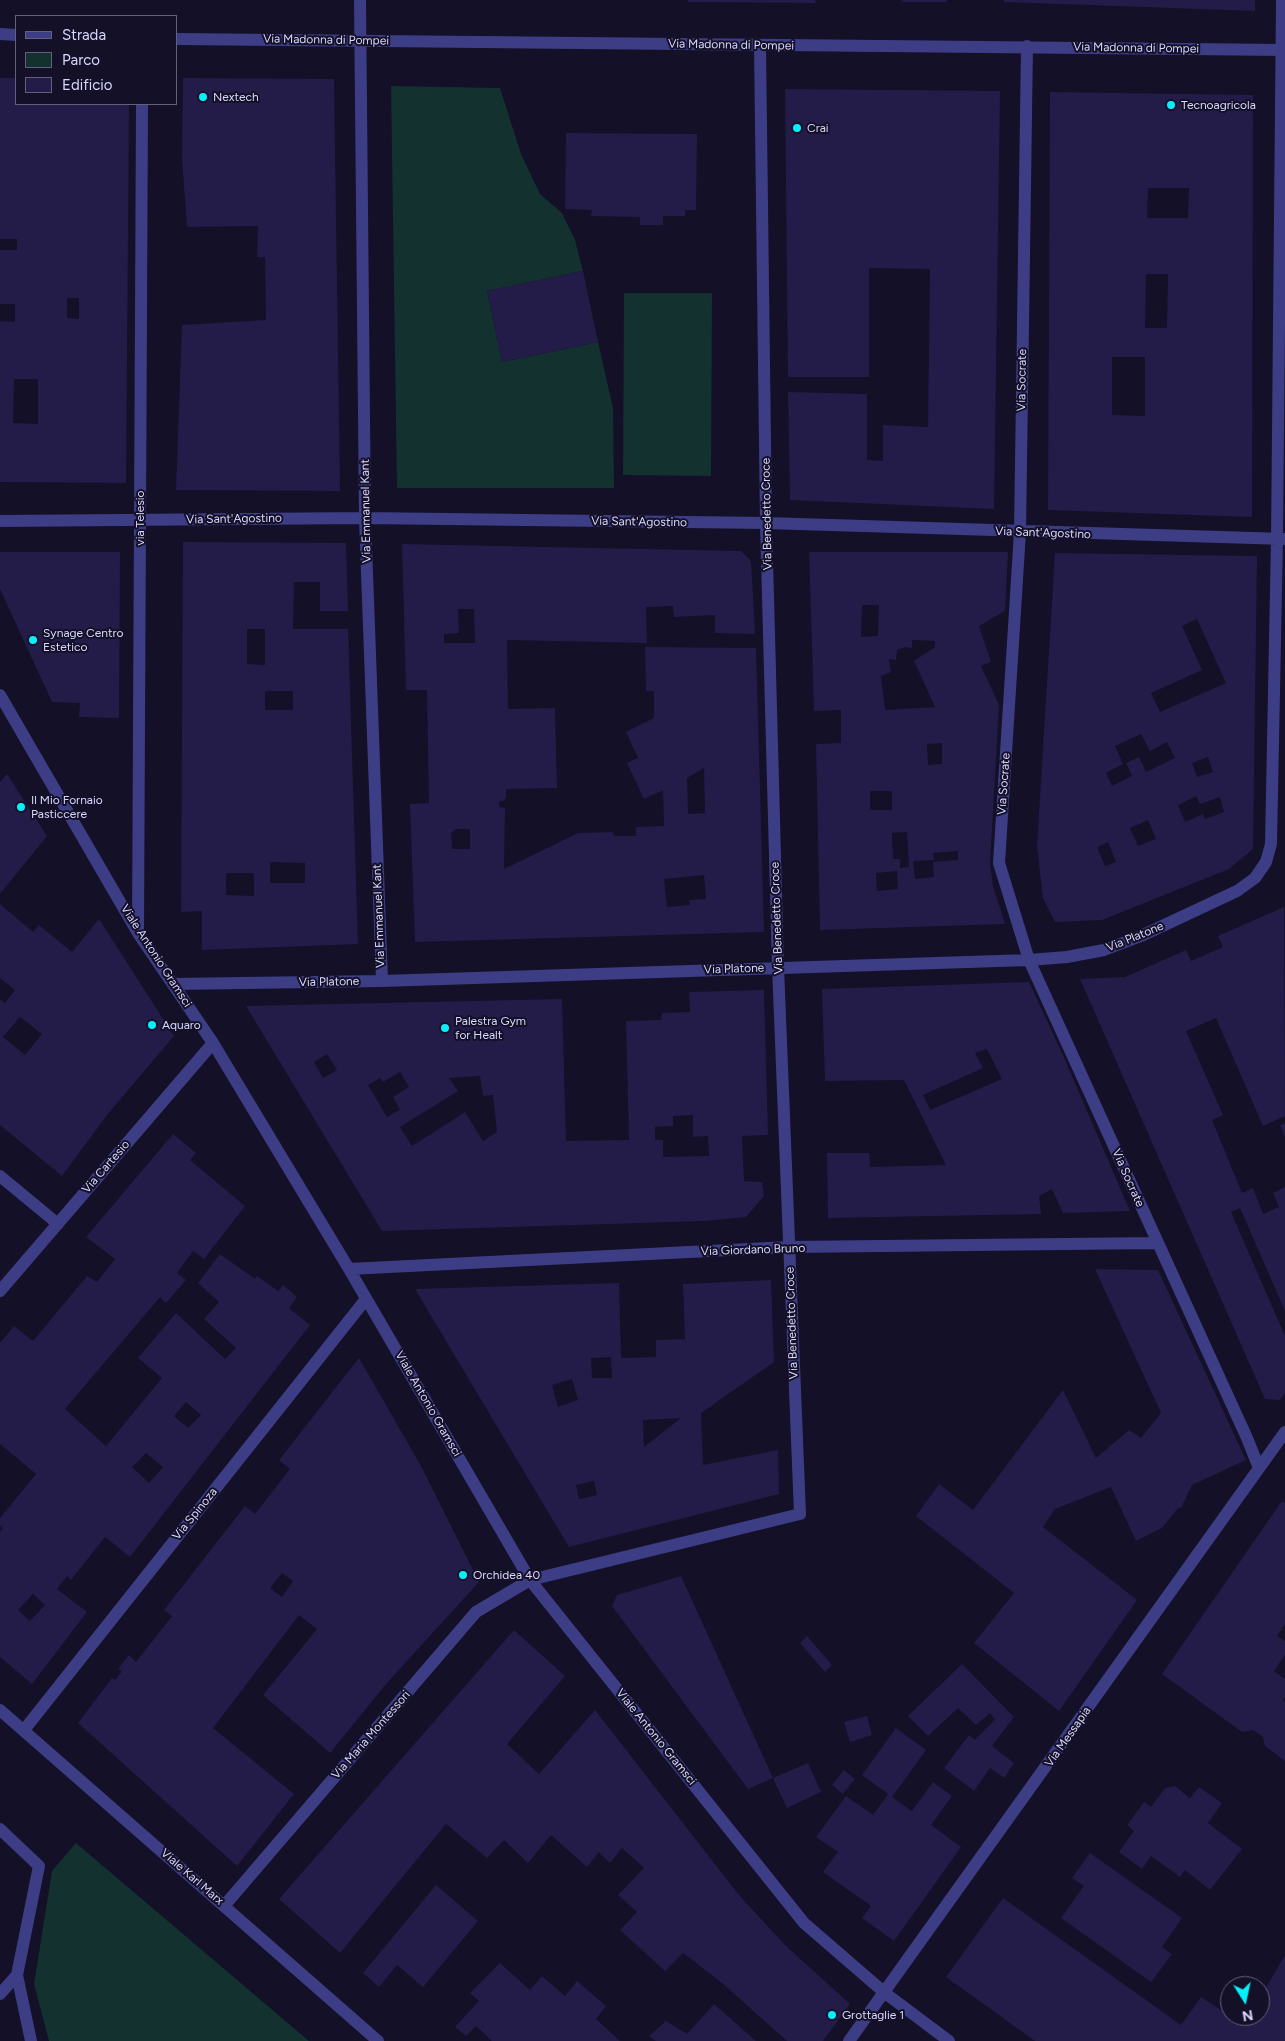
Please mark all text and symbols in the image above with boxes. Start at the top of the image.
legend [15,15,178,105]
text: Strada [62,26,106,44]
street label: Via Madonna di Pompei [263,32,389,48]
street label: Via Madonna di Pompei [668,37,794,53]
street label: Via Madonna di Pompei [1073,40,1199,56]
text: Parco [62,51,100,69]
text: Edificio [62,76,112,94]
place label: Nextech [213,90,259,104]
marker: Nextech [197,91,209,103]
place label: Tecnoagricola [1181,98,1256,112]
marker: Tecnoagricola [1165,99,1177,111]
place label: Crai [807,121,829,135]
marker: Crai [791,122,803,134]
street label: Via Socrate [1014,349,1030,411]
street label: Via Benedetto Croce [759,458,775,570]
street label: Via Emmanuel Kant [358,459,374,563]
street label: via Telesio [133,490,147,546]
street label: Via Sant'Agostino [186,511,282,527]
street label: Via Sant'Agostino [591,514,687,530]
street label: Via Sant'Agostino [995,524,1091,542]
place label: Synage Centro Estetico [43,626,124,654]
marker: Synage Centro Estetico [27,634,39,646]
street label: Via Socrate [995,752,1013,816]
place label: Il Mio Fornaio Pasticcere [31,793,103,821]
marker: Il Mio Fornaio Pasticcere [15,801,27,813]
street label: Via Benedetto Croce [768,861,786,975]
street label: Via Emmanuel Kant [370,864,388,968]
street label: Viale Antonio Gramsci [117,902,195,1010]
street label: Via Platone [1104,919,1166,955]
street label: Via Platone [703,961,765,977]
street label: Via Platone [299,974,359,990]
place label: Palestra Gym for Healt [455,1014,526,1042]
place label: Aquaro [162,1018,201,1032]
marker: Aquaro [146,1019,158,1031]
marker: Palestra Gym for Healt [439,1022,451,1034]
street label: Via Cartesio [79,1138,133,1196]
street label: Via Socrate [1109,1147,1147,1209]
street label: Via Giordano Bruno [700,1241,806,1259]
street label: Via Benedetto Croce [783,1266,801,1380]
street label: Viale Antonio Gramsci [392,1349,464,1459]
street label: Via Spinoza [170,1485,220,1543]
place label: Orchidea 40 [473,1568,540,1582]
marker: Orchidea 40 [457,1569,469,1581]
street label: Viale Antonio Gramsci [613,1686,699,1788]
street label: Via Maria Montessori [329,1688,413,1782]
street label: Via Messapia [1042,1704,1094,1770]
street label: Viale Karl Marx [158,1846,226,1908]
north arrow [1220,1976,1270,2026]
text: N [1241,2006,1254,2025]
place label: Grottaglie 1 [842,2008,904,2022]
marker: Grottaglie 1 [826,2009,838,2021]

